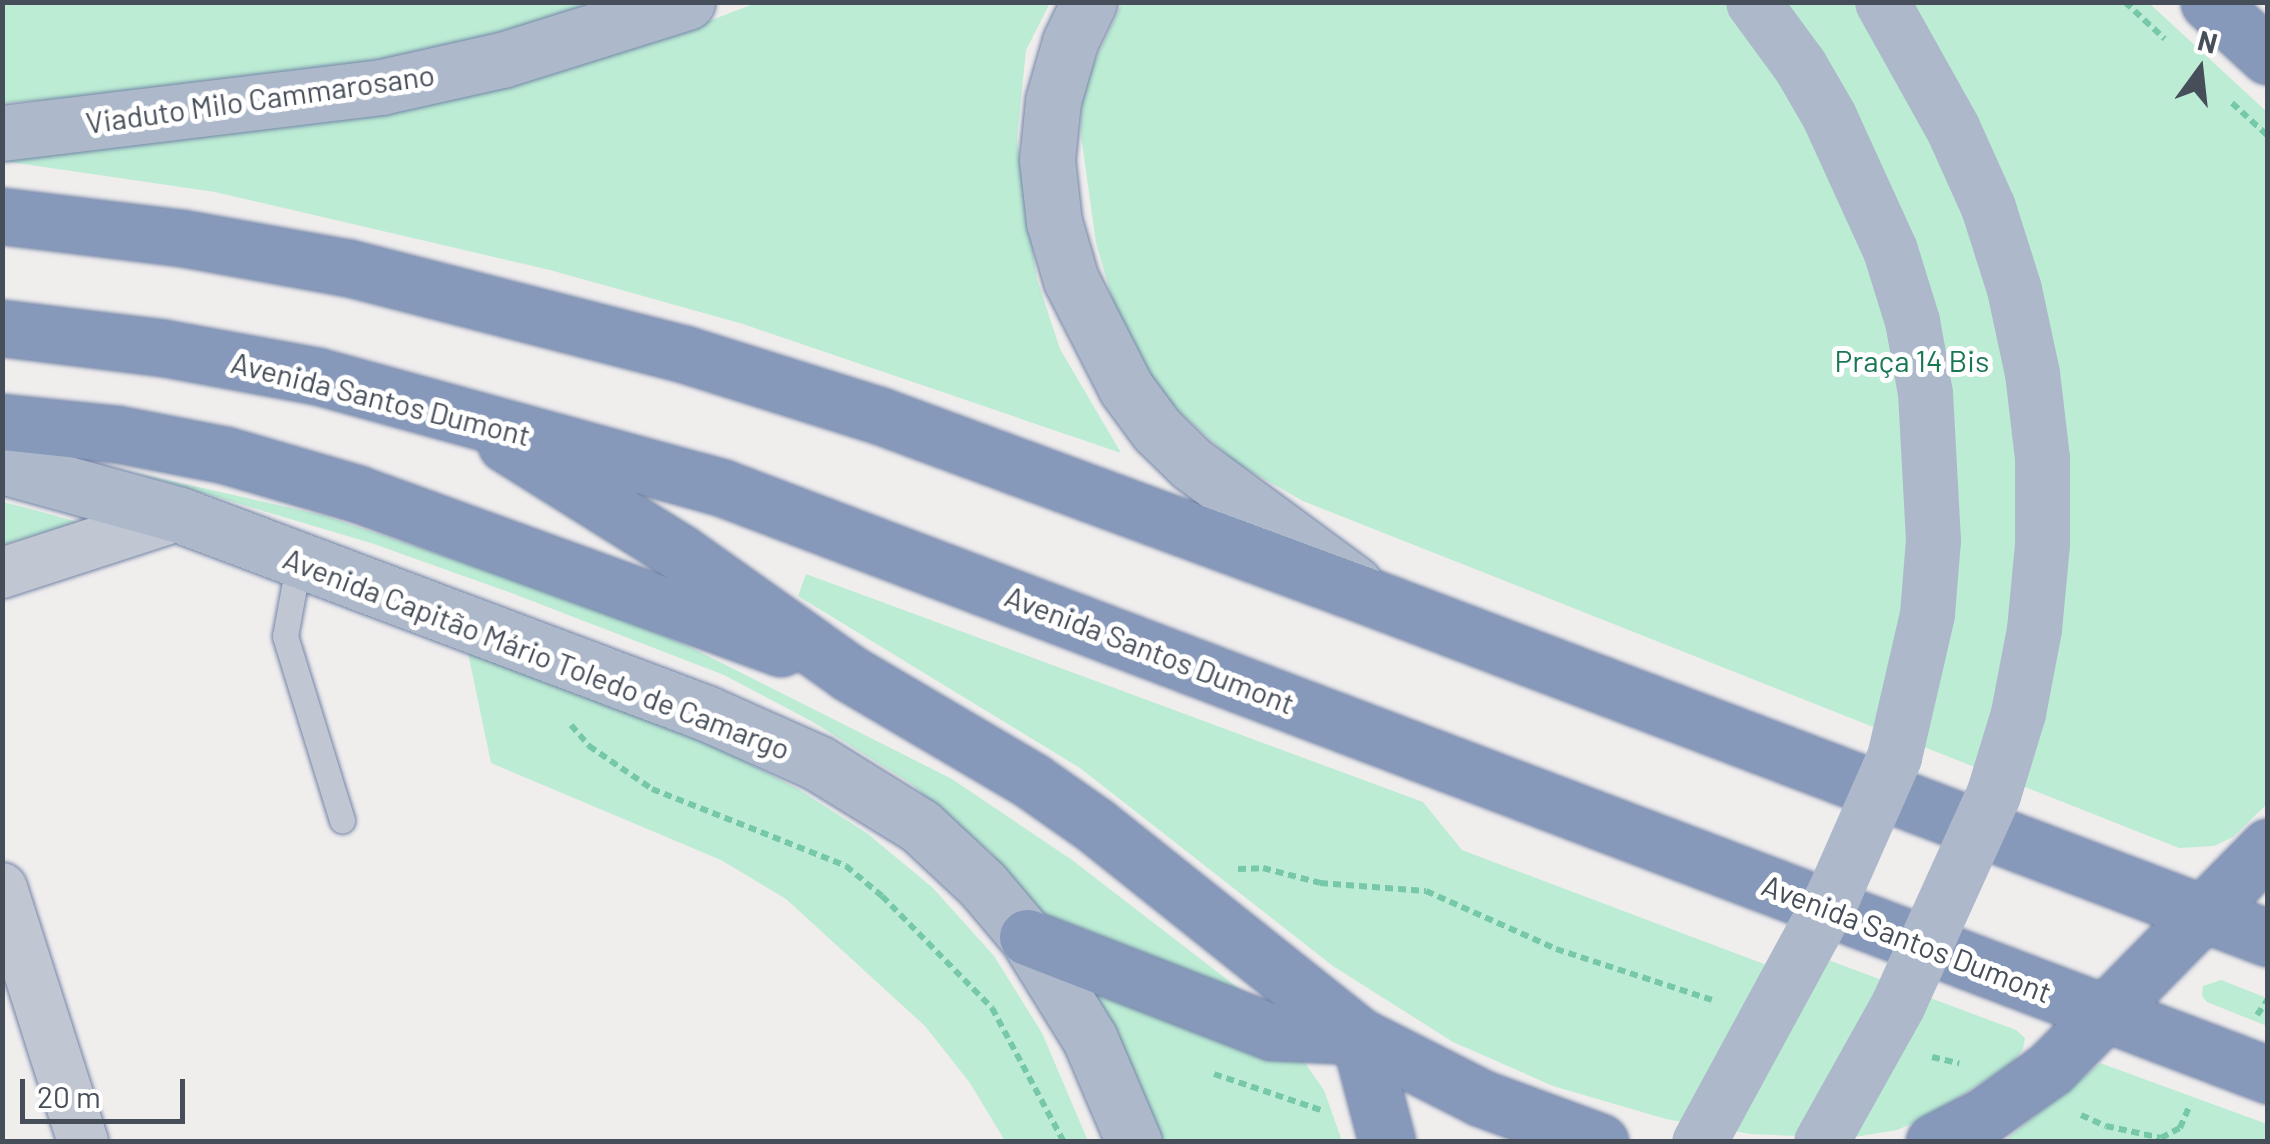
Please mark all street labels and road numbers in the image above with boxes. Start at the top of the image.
street label: Viaduto Milo Cammarosano [83,56,437,140]
street label: Avenida Santos Dumont [228,343,534,453]
street label: Avenida Capitão Mário Toledo de Camargo [279,539,795,767]
street label: Avenida Santos Dumont [1000,577,1300,721]
street label: Avenida Santos Dumont [1757,866,2057,1010]

